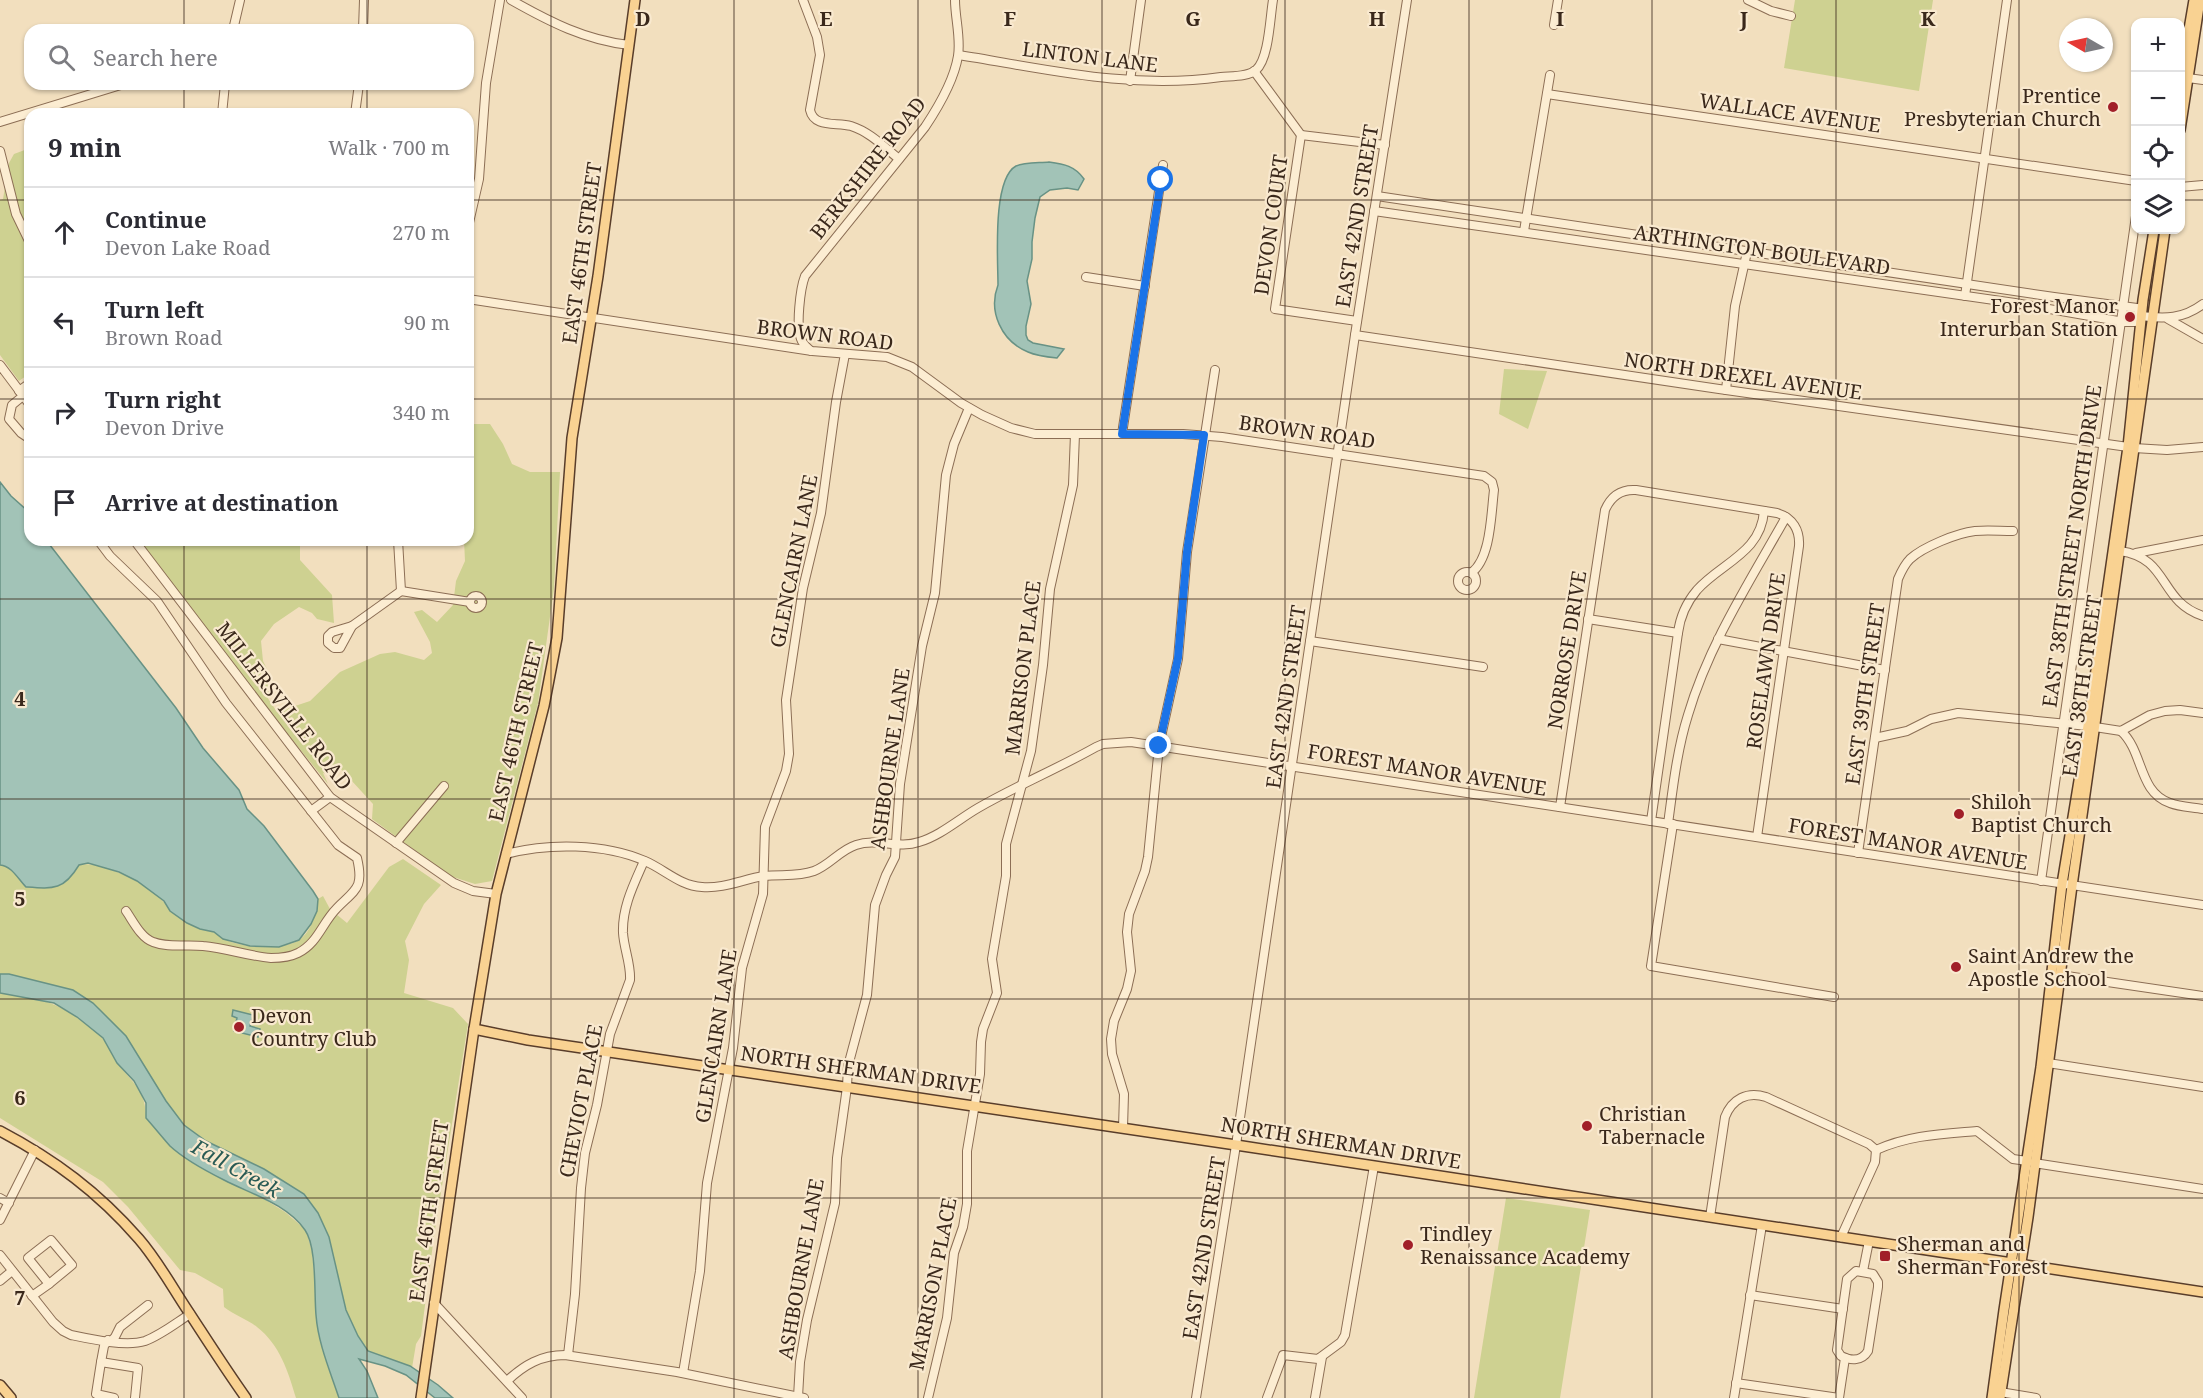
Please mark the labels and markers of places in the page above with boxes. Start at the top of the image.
place label: Prentice Presbyterian Church [1904,82,2101,132]
marker: Prentice Presbyterian Church [2106,100,2120,114]
place label: Forest Manor Interurban Station [1940,292,2119,342]
marker: Forest Manor Interurban Station [2123,310,2137,324]
place label: Shiloh Baptist Church [1971,788,2112,838]
marker: Shiloh Baptist Church [1952,807,1966,821]
place label: Saint Andrew the Apostle School [1968,942,2134,992]
marker: Saint Andrew the Apostle School [1949,960,1963,974]
place label: Devon Country Club [251,1002,377,1052]
marker: Devon Country Club [232,1020,246,1034]
place label: Christian Tabernacle [1599,1100,1705,1150]
marker: Christian Tabernacle [1580,1119,1594,1133]
place label: Tindley Renaissance Academy [1420,1220,1631,1270]
place label: Sherman and Sherman Forest [1897,1230,2048,1280]
marker: Tindley Renaissance Academy [1401,1238,1415,1252]
marker: Sherman and Sherman Forest [1878,1249,1892,1263]

